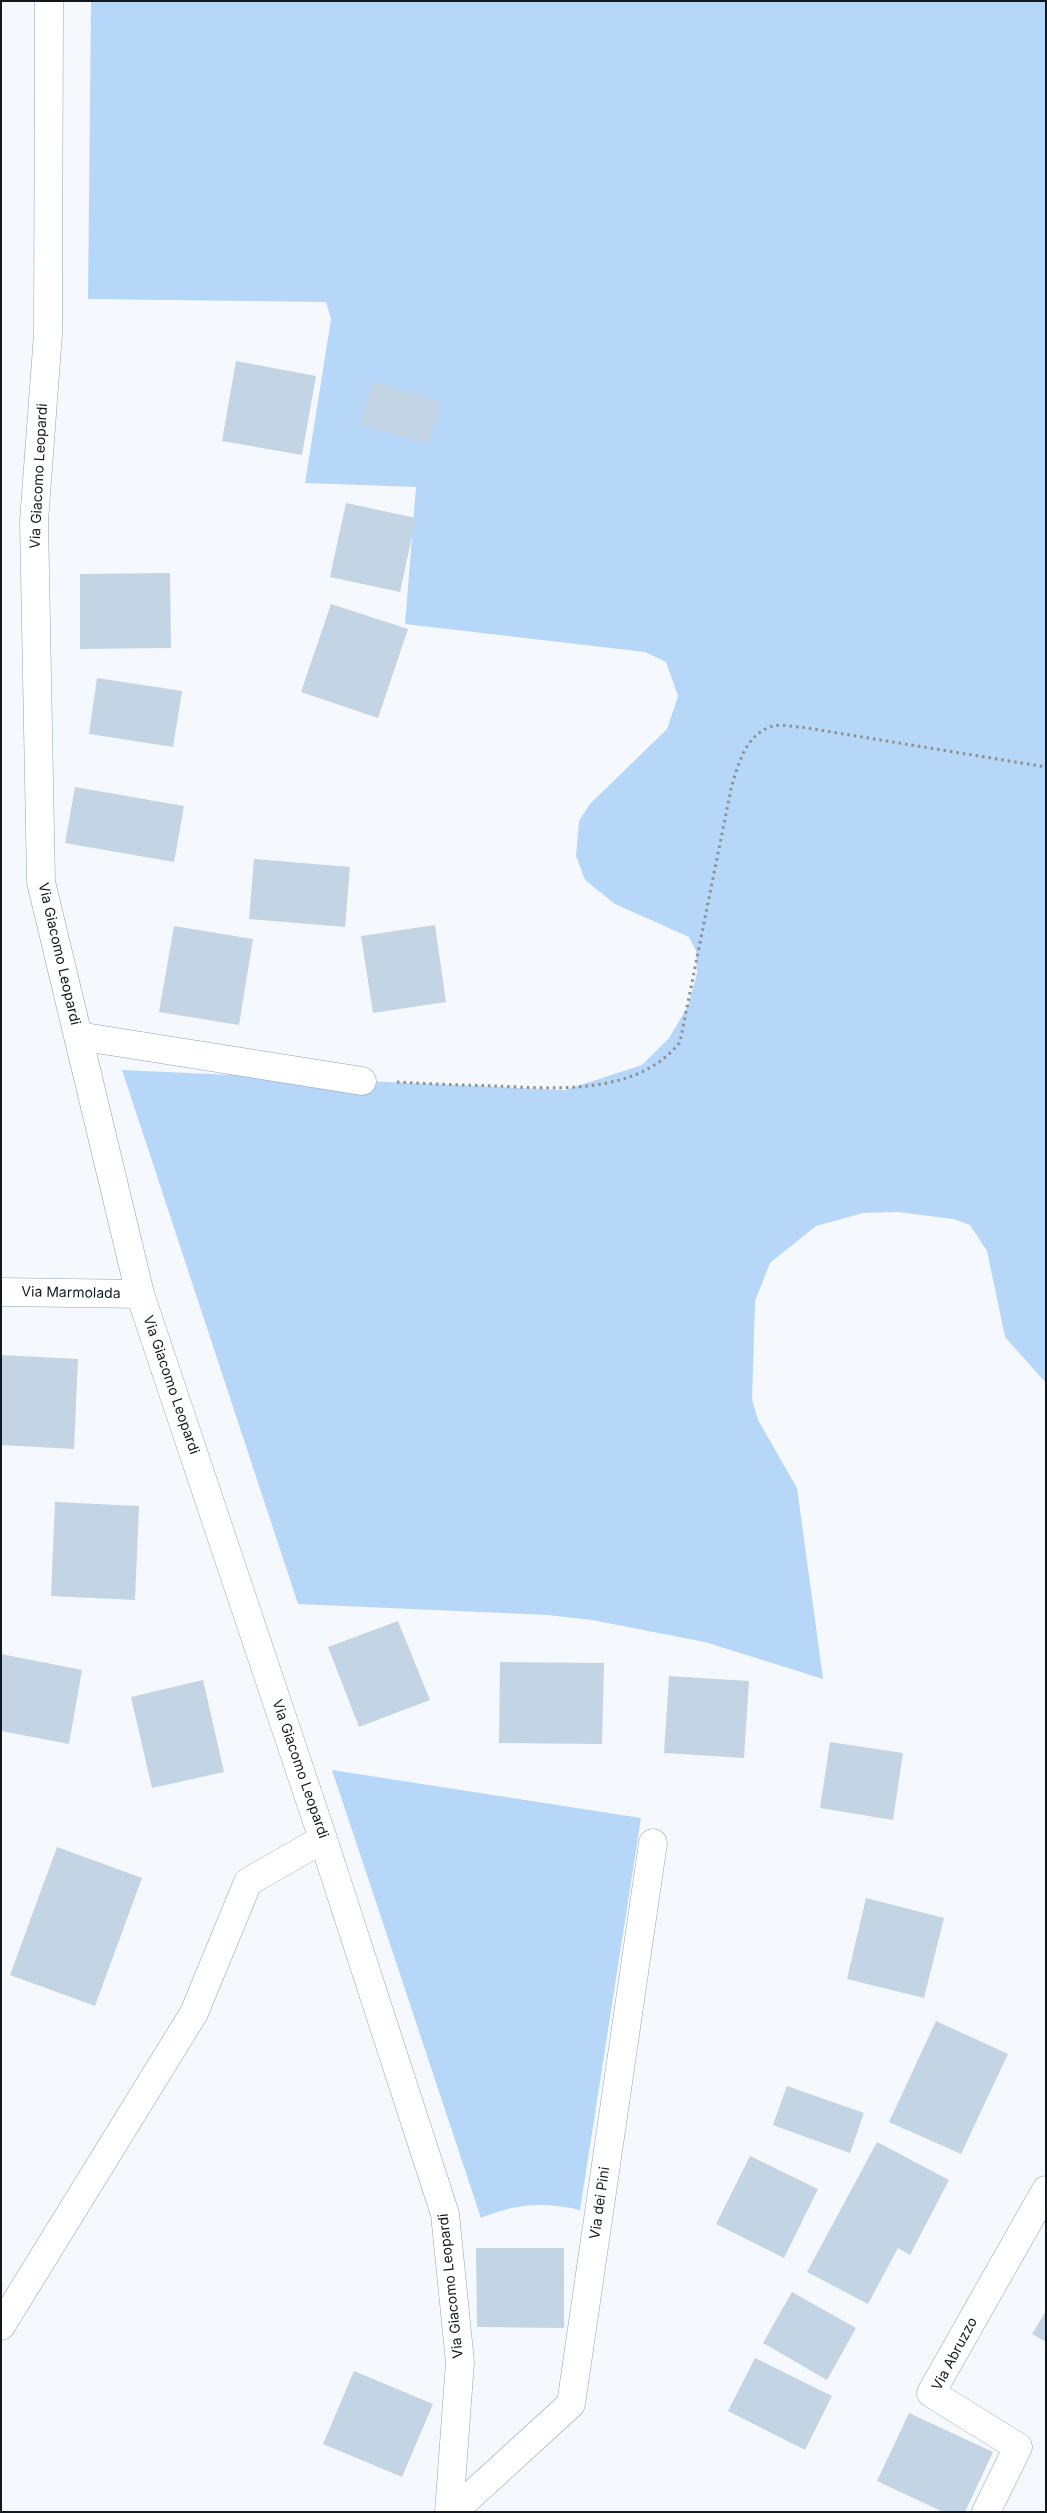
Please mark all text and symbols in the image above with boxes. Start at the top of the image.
street label: Via Giacomo Leopardi [27,403,51,549]
street label: Via Giacomo Leopardi [34,881,84,1027]
street label: Via Marmolada [21,1284,121,1302]
street label: Via Giacomo Leopardi [139,1313,203,1457]
street label: Via Giacomo Leopardi [268,1697,332,1841]
street label: Via dei Pini [587,2166,613,2240]
street label: Via Giacomo Leopardi [435,2213,467,2359]
street label: Via Abruzzo [929,2315,981,2393]

